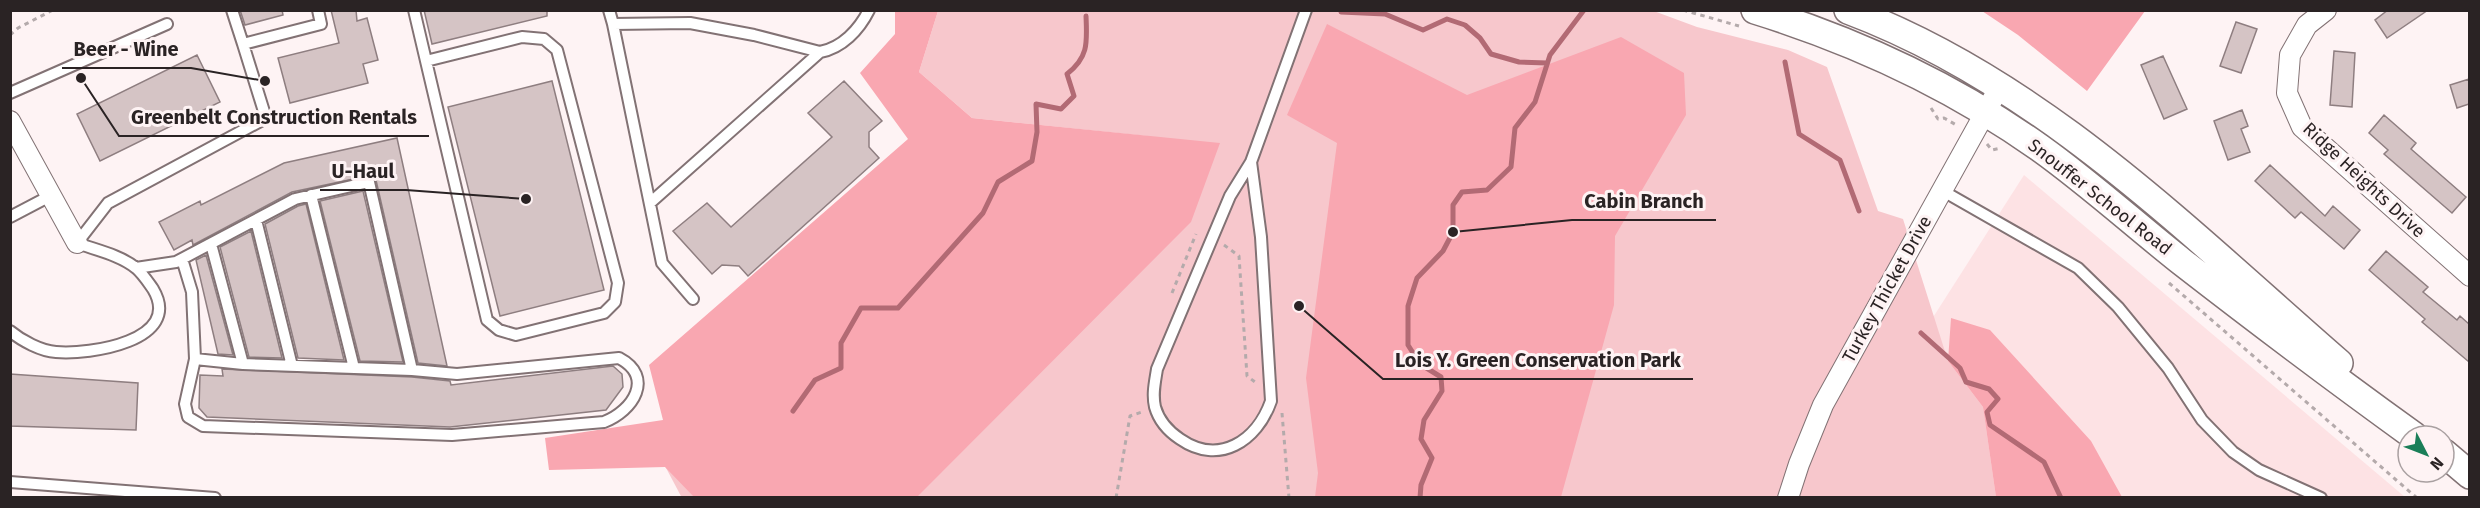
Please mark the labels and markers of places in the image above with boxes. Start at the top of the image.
callout: Beer - Wine [62,30,191,68]
callout: Greenbelt Construction Rentals [119,98,429,136]
callout: U-Haul [320,152,406,190]
callout: Cabin Branch [1572,182,1716,220]
callout: Lois Y. Green Conservation Park [1383,341,1693,379]

